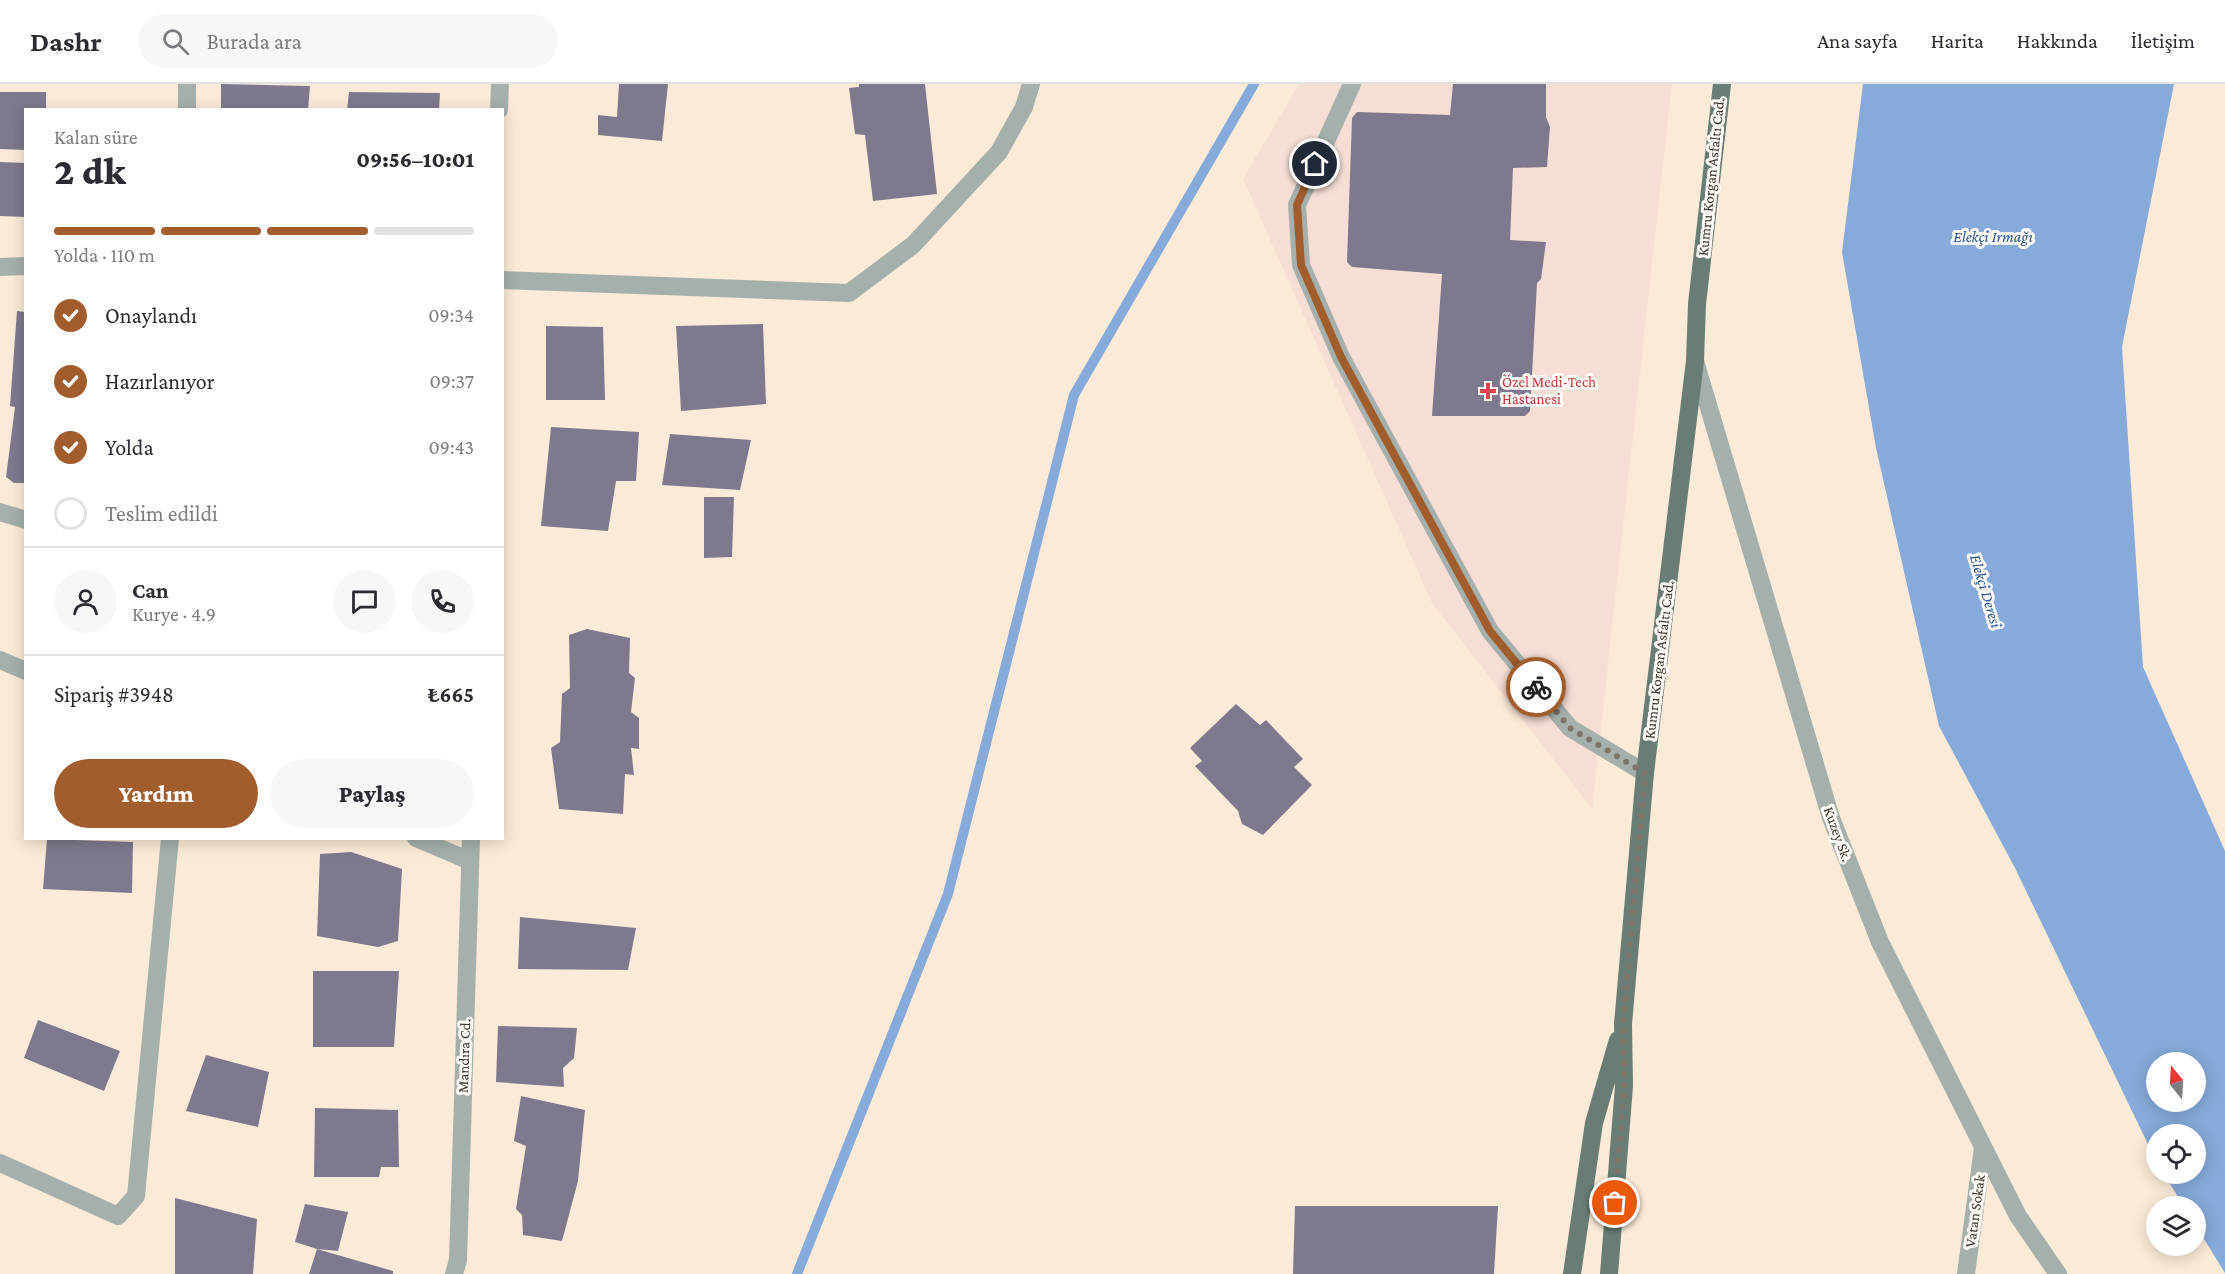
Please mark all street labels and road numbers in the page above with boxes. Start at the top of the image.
street label: Kumru Korgan Asfaltı Cad. [1695,97,1728,257]
street label: Kumru Korgan Asfaltı Cad. [1641,580,1678,740]
street label: Kuzey Sk. [1820,805,1855,864]
street label: Mandıra Cd. [455,1019,473,1093]
street label: Vatan Sokak [1962,1173,1988,1248]

